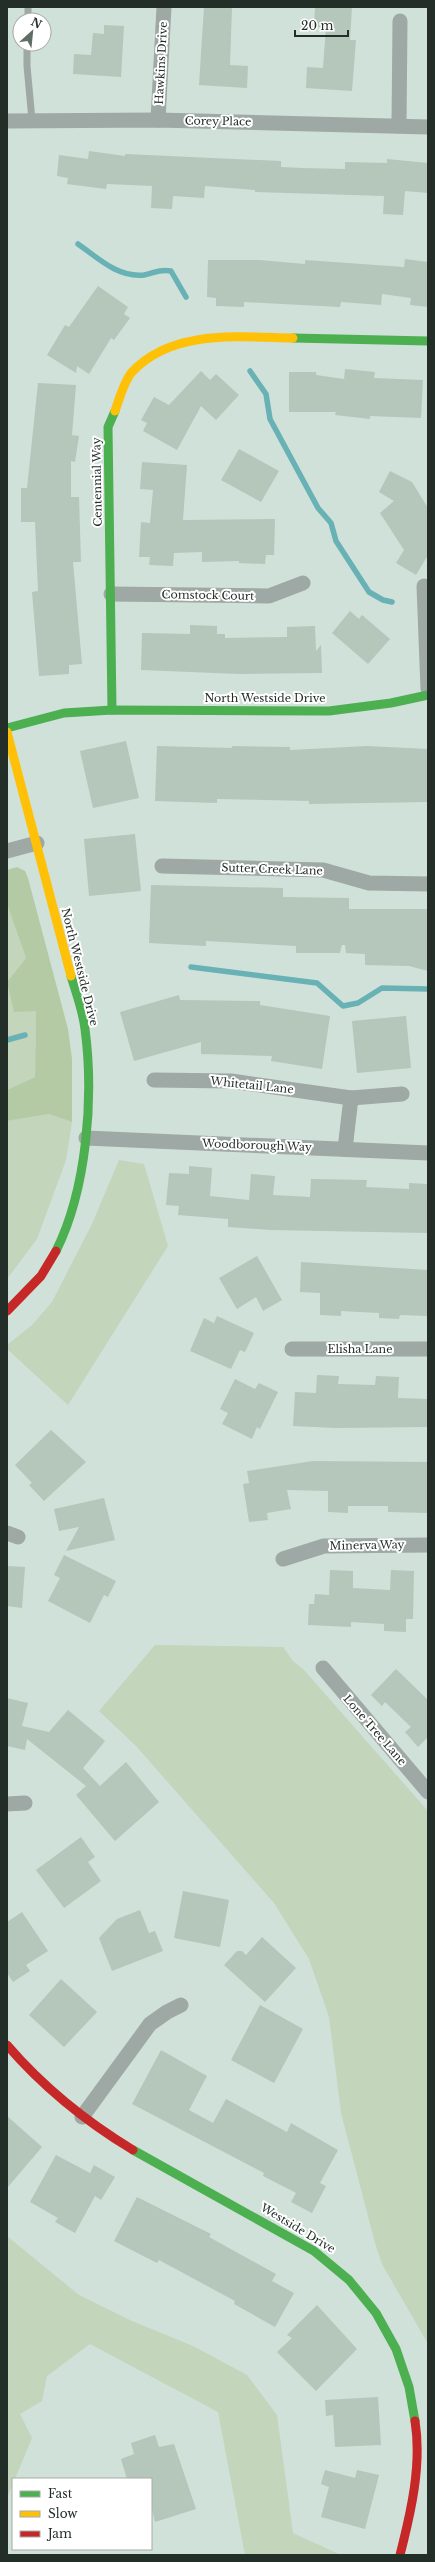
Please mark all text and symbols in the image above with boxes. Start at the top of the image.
north arrow [12,12,52,52]
scale bar [295,12,348,38]
text: N [29,15,45,32]
text: 20 m [301,18,333,33]
street label: Hawkins Drive [152,21,170,105]
street label: Corey Place [185,113,251,129]
street label: Centennial Way [89,437,105,527]
street label: Comstock Court [162,587,255,603]
street label: North Westside Drive [204,691,326,705]
street label: Sutter Creek Lane [221,860,323,878]
street label: North Westside Drive [59,907,101,1027]
street label: Whitetail Lane [209,1074,294,1096]
street label: Woodborough Way [201,1136,312,1154]
street label: Elisha Lane [328,1342,392,1356]
street label: Minerva Way [329,1537,405,1553]
street label: Lone Tree Lane [341,1692,409,1768]
street label: Westside Drive [257,2200,338,2256]
legend [12,2478,152,2550]
text: Fast [48,2486,73,2501]
text: Slow [48,2506,78,2521]
text: Jam [46,2526,72,2541]

